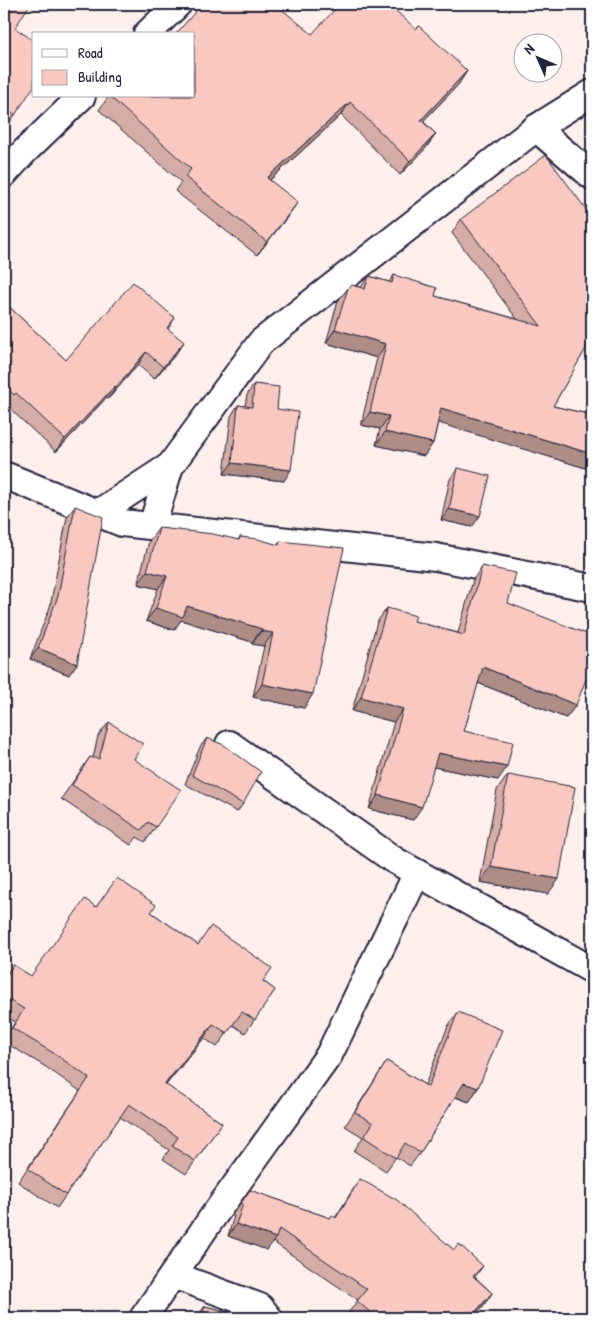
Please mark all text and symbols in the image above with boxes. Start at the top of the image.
legend [32,32,195,98]
north arrow [514,32,564,82]
text: N [519,39,538,58]
text: Road [78,42,103,63]
text: Building [78,66,122,87]

